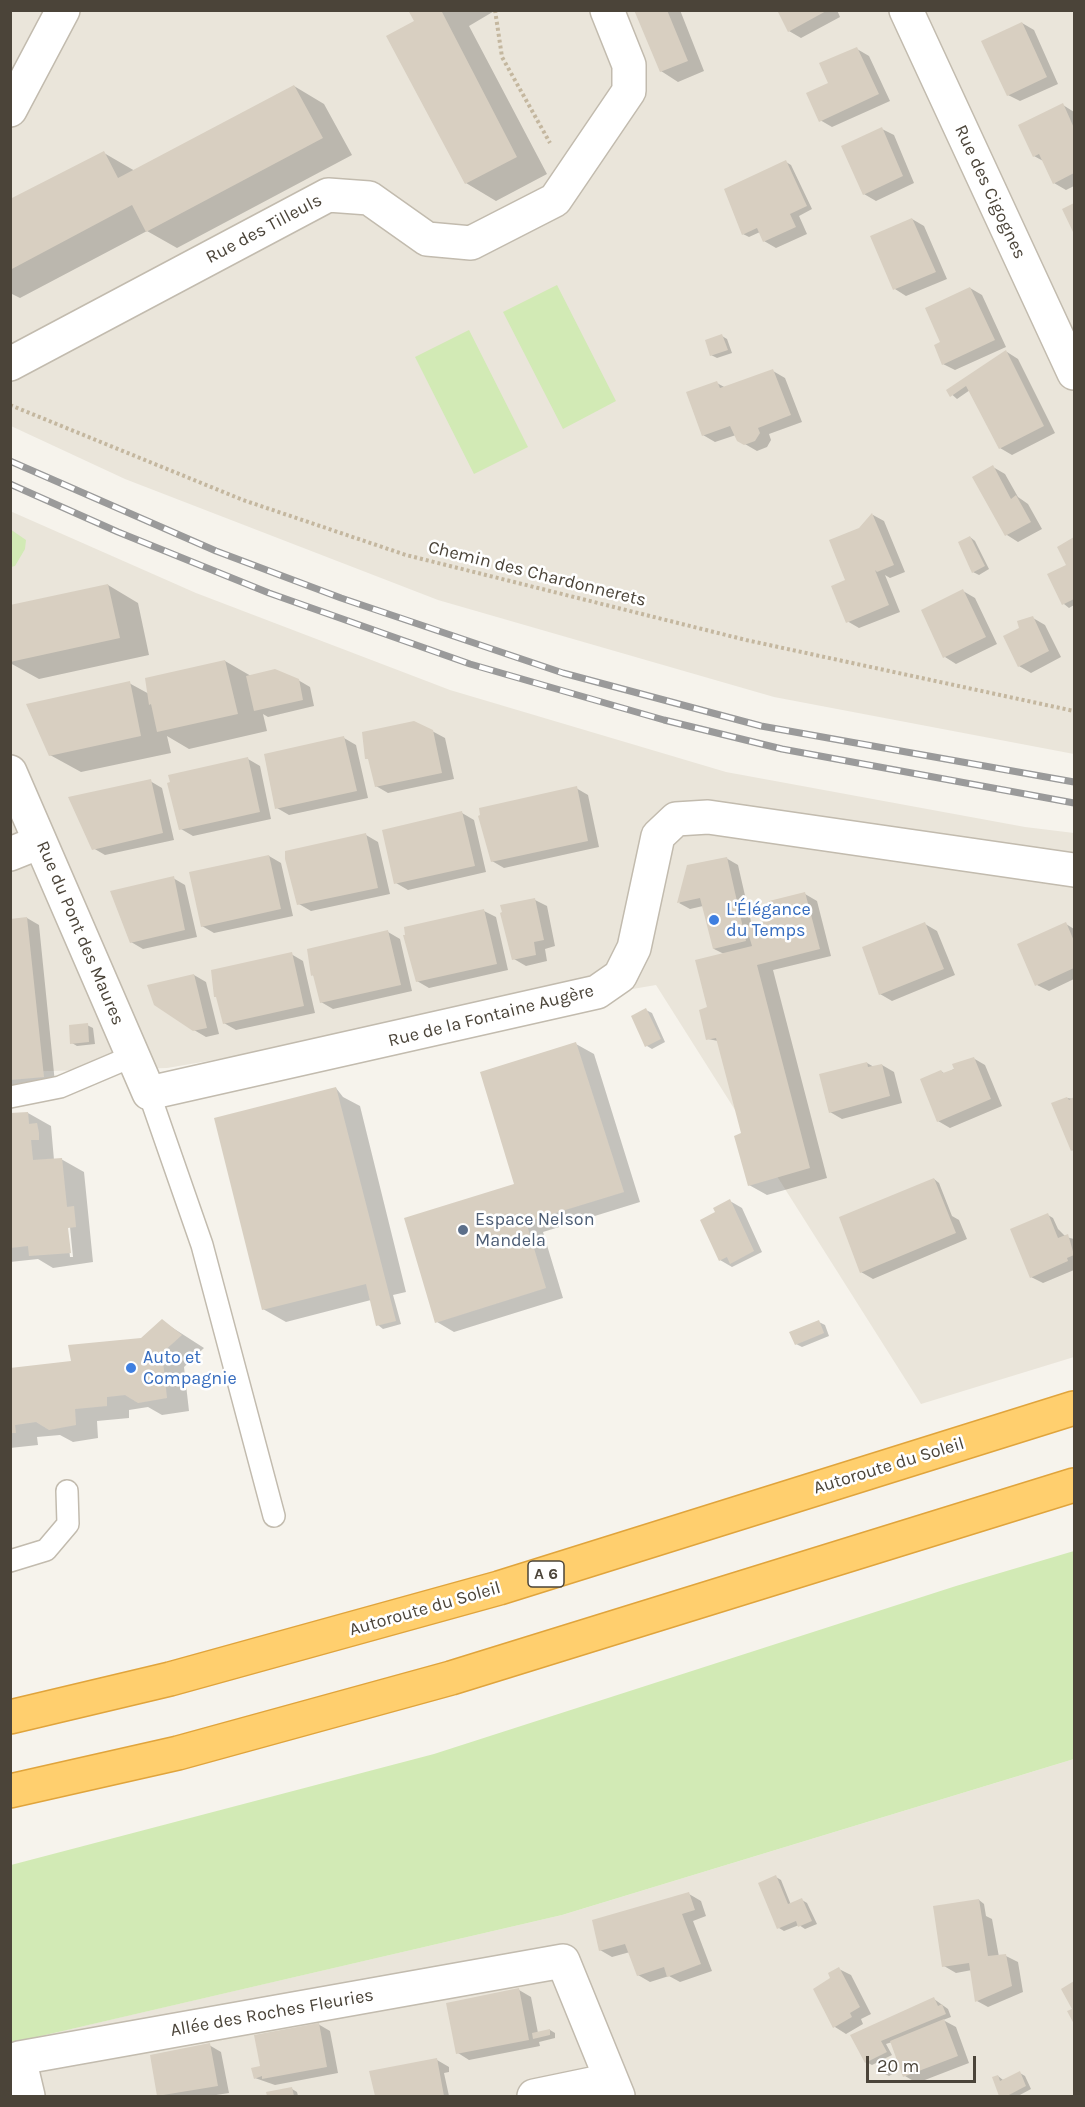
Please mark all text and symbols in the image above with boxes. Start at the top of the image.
street label: Rue des Cigognes [950,122,1030,262]
street label: Rue des Tilleuls [202,189,326,269]
street label: Chemin des Chardonnerets [426,536,648,612]
street label: Rue du Pont des Maures [31,838,129,1028]
place label: L'Élégance du Temps [726,899,811,942]
marker: L'Élégance du Temps [707,913,721,927]
street label: Rue de la Fontaine Augère [386,980,596,1052]
place label: Espace Nelson Mandela [475,1209,595,1252]
marker: Espace Nelson Mandela [456,1223,470,1237]
place label: Auto et Compagnie [143,1347,237,1390]
marker: Auto et Compagnie [124,1361,138,1375]
street label: Autoroute du Soleil [811,1433,967,1499]
road number: A 6 [528,1561,564,1587]
street label: Autoroute du Soleil [347,1577,503,1641]
street label: Allée des Roches Fleuries [169,1984,375,2042]
scale bar [869,2044,978,2082]
text: 20 m [877,2055,919,2077]

